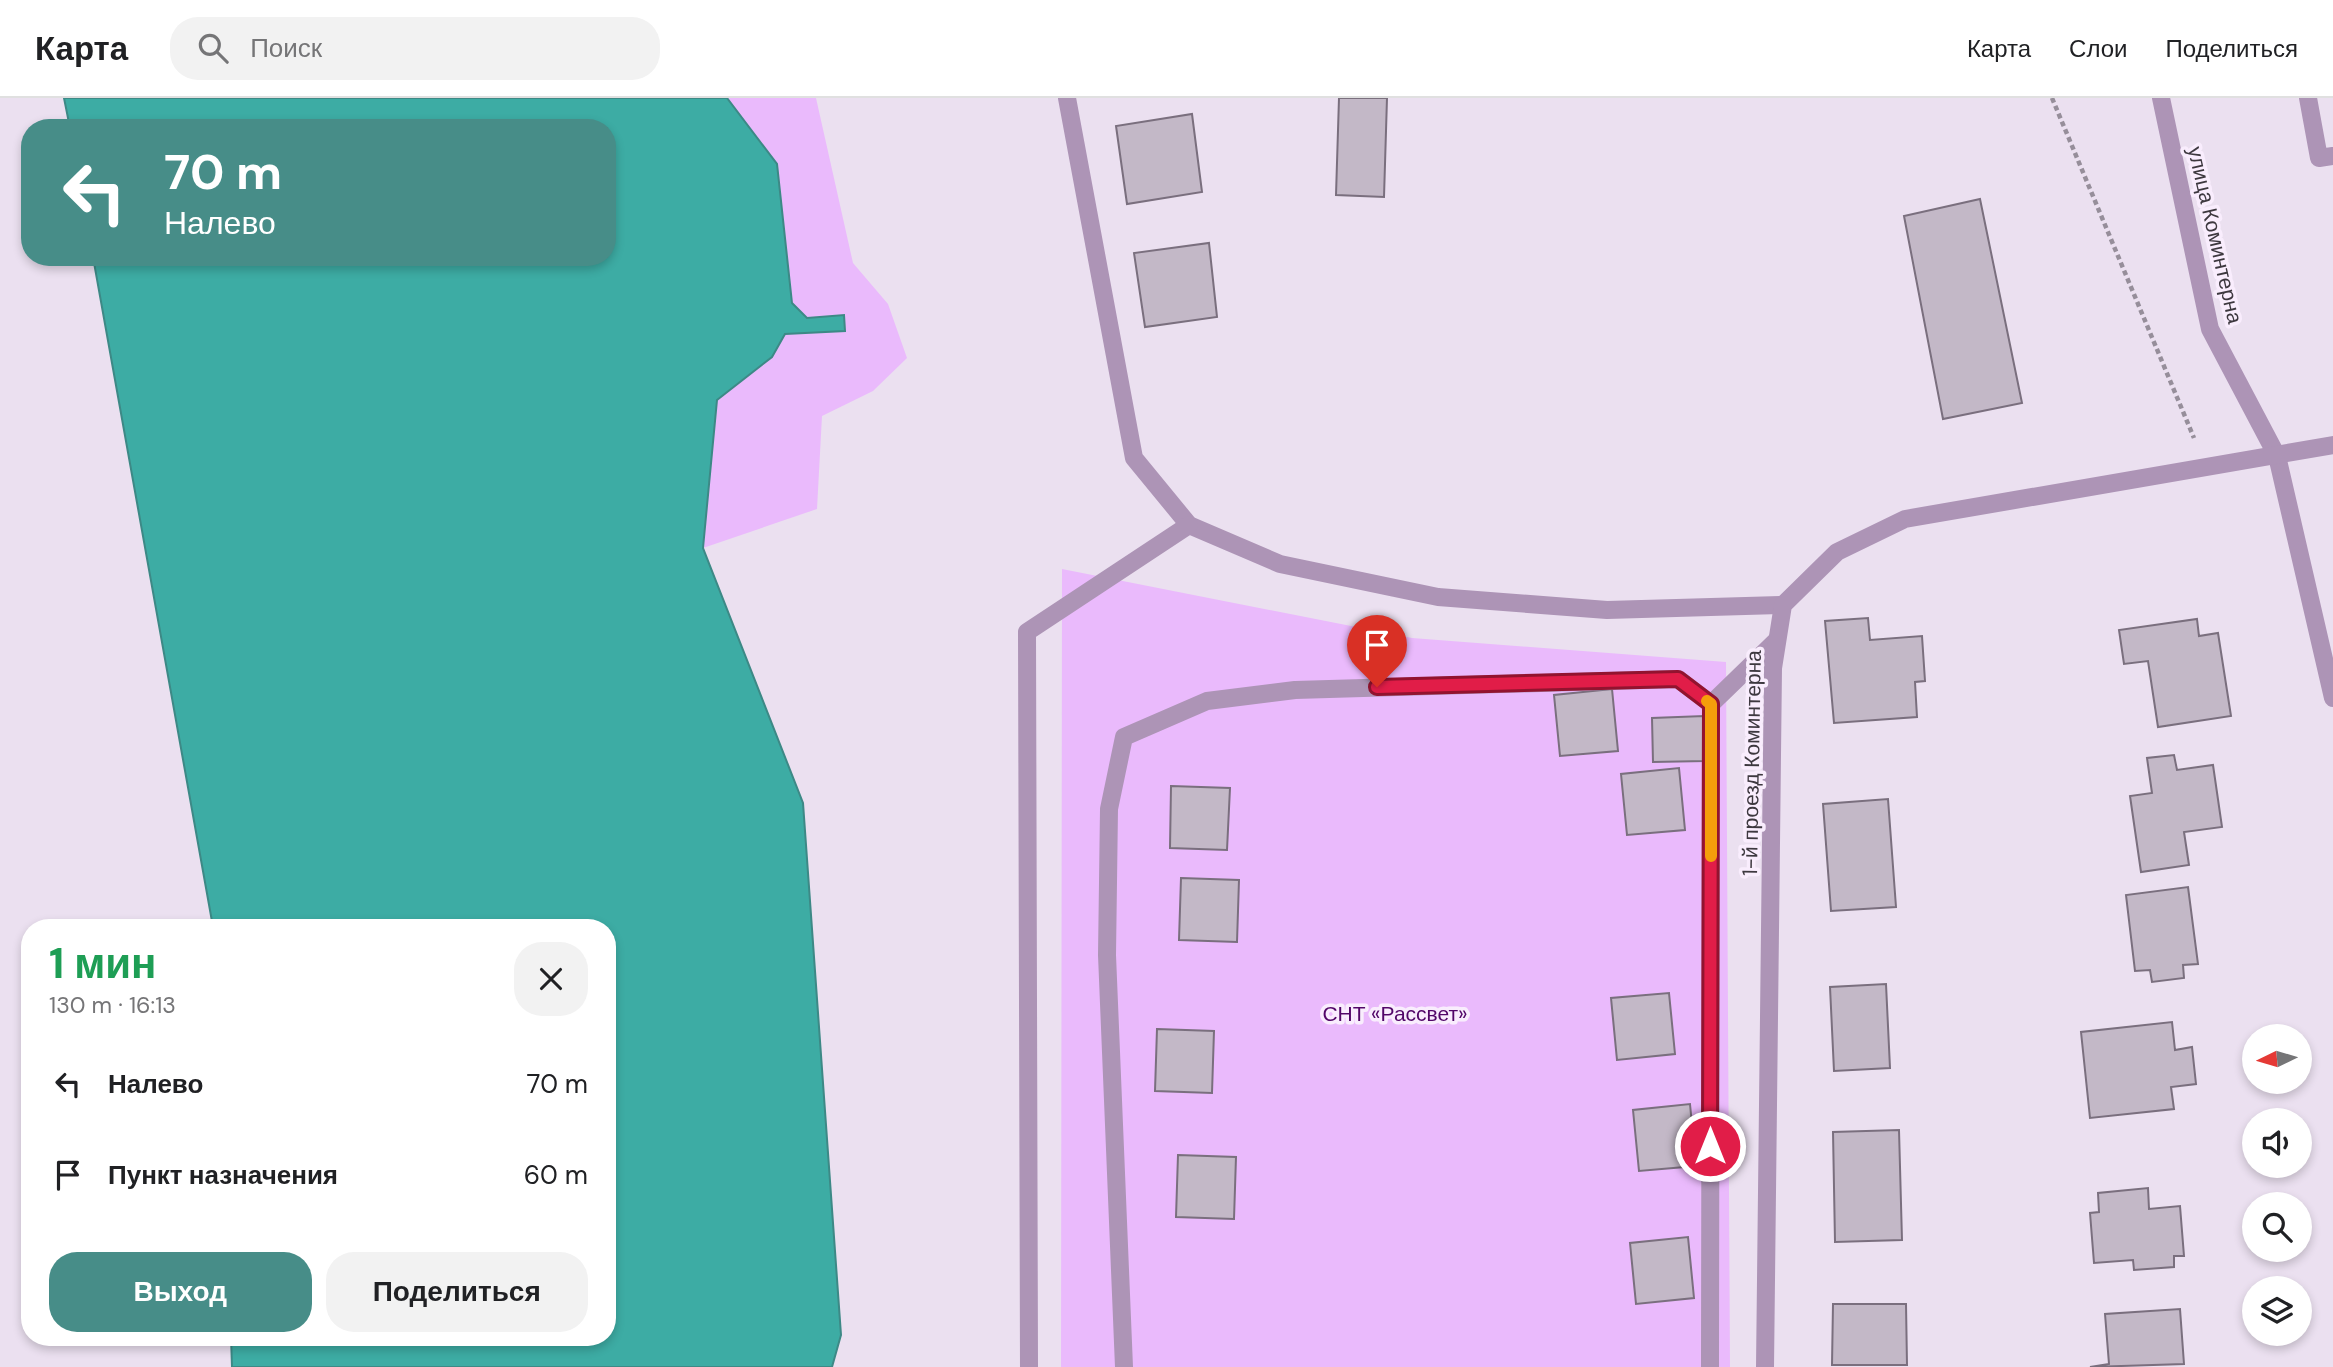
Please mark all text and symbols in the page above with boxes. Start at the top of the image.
search box [170,17,660,80]
text: Карта [35,27,128,70]
icon: search [194,29,232,67]
text: Поиск [250,31,322,65]
text: Карта [1967,33,2031,64]
text: Слои [2069,33,2127,64]
text: Поделиться [2165,33,2298,64]
text: 70 m [164,140,282,204]
street label: улица Коминтерна [2181,144,2249,327]
icon: left [49,147,140,238]
text: Налево [164,202,276,244]
pin [1347,615,1407,687]
icon: arrive [1358,626,1396,664]
street label: 1-й проезд Коминтерна [1736,650,1768,876]
text: 1 мин [49,936,156,991]
button: close [514,942,588,1016]
text: 130 m · 16:13 [49,990,176,1020]
park label: СНТ «Рассвет» [1322,1000,1468,1028]
north arrow [2242,1024,2312,1094]
map controls [2242,1024,2312,1346]
icon: left [49,1065,87,1103]
text: Налево [108,1067,203,1101]
text: 70 m [527,1067,588,1101]
button: sound [2242,1108,2312,1178]
position arrow [1673,1109,1747,1183]
icon: arrive [49,1156,87,1194]
text: Пункт назначения [108,1158,338,1192]
text: 60 m [524,1158,588,1192]
button: search [2242,1192,2312,1262]
button: Выход [49,1252,312,1332]
button: Поделиться [326,1252,588,1332]
button: layers [2242,1276,2312,1346]

